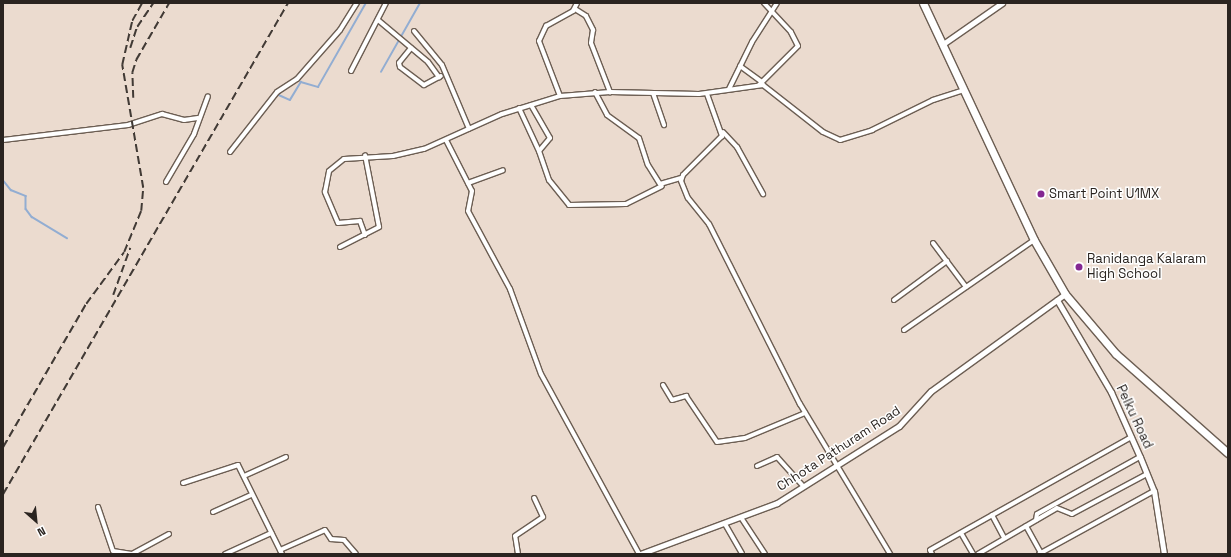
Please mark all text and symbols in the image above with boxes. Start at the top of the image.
place label: Smart Point U1MX [1049,186,1159,202]
marker: Smart Point U1MX [1036,189,1046,199]
place label: Ranidanga Kalaram High School [1087,252,1206,283]
marker: Ranidanga Kalaram High School [1074,262,1084,272]
street label: Pelku Road [1112,383,1156,451]
street label: Chhota Pathuram Road [774,403,904,495]
north arrow [16,501,56,541]
text: N [35,524,48,540]

